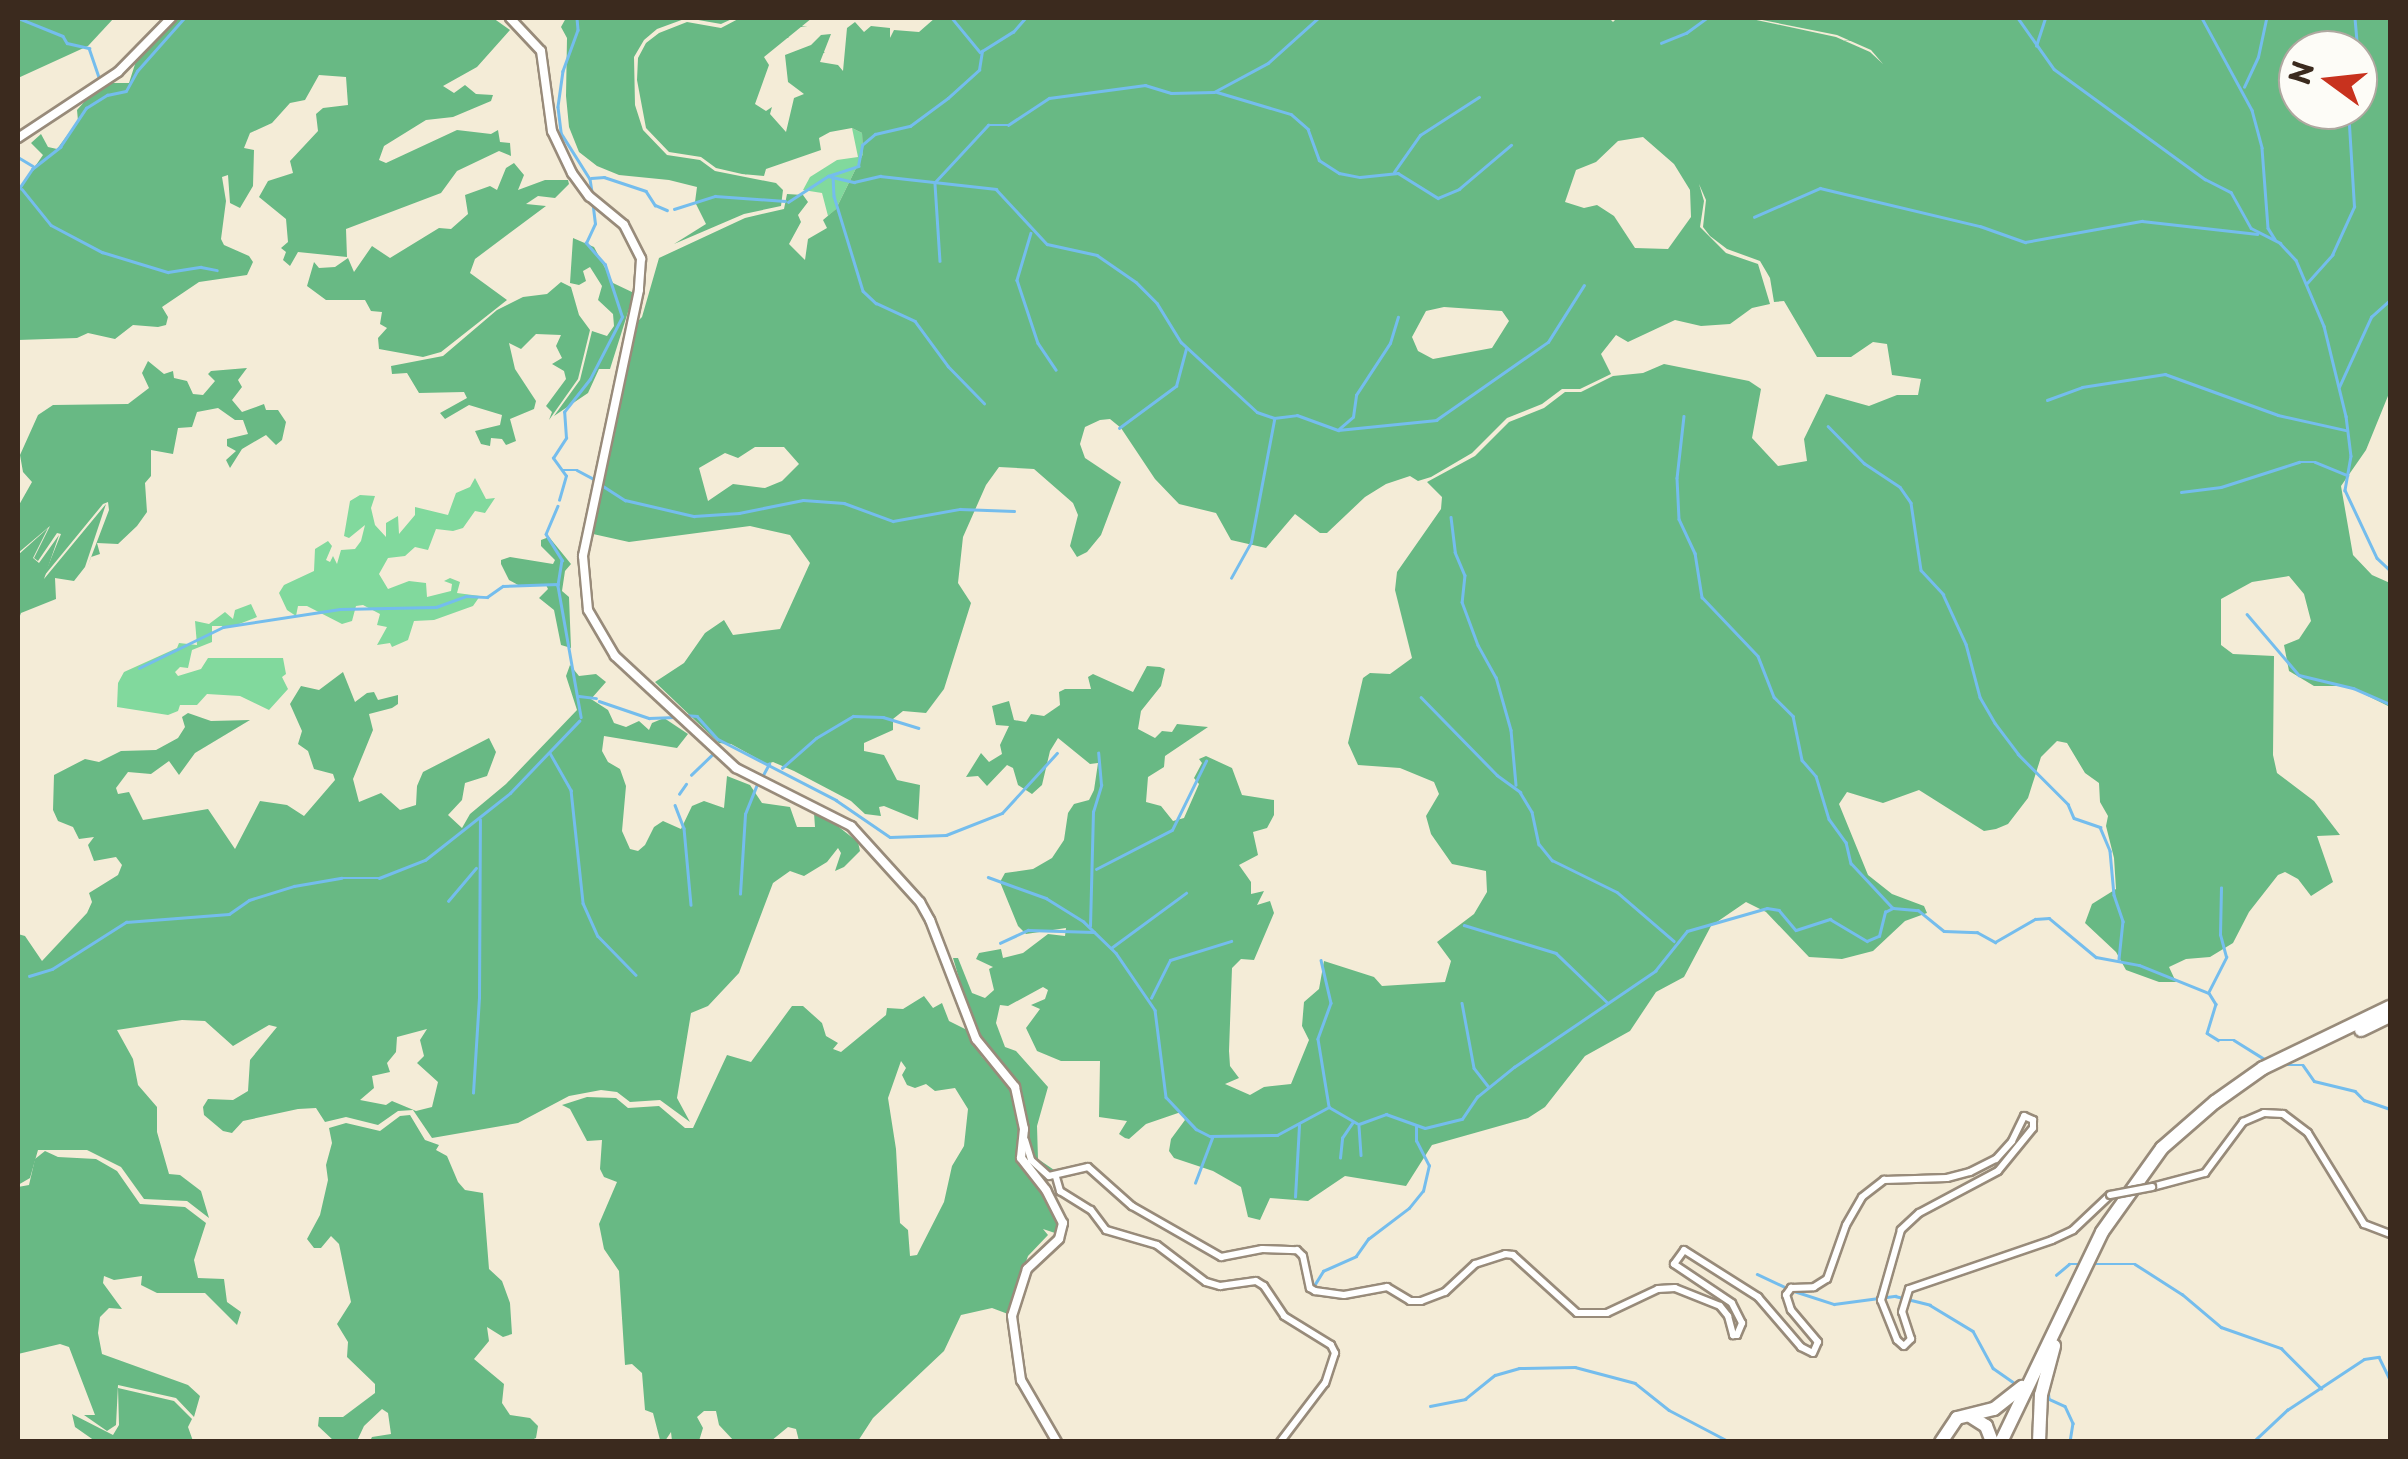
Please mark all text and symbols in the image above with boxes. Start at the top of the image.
north arrow [2278,30,2378,130]
text: N [2277,56,2324,89]

